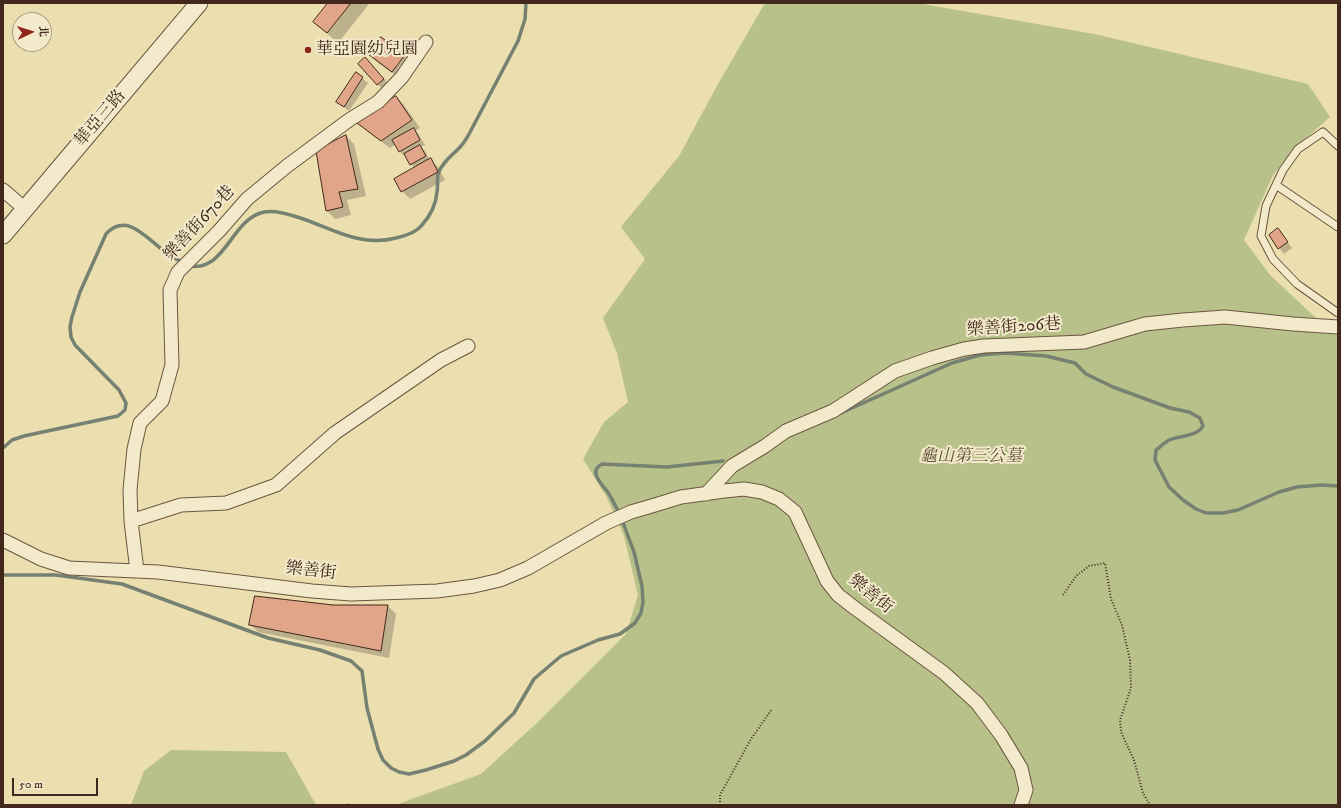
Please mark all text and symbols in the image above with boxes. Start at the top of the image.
north arrow [12,12,52,52]
text: 北 [36,25,50,37]
place label: 華亞園幼兒園 [316,40,418,60]
marker: 華亞園幼兒園 [303,45,313,55]
street label: 華亞三路 [71,86,131,152]
street label: 樂善街670巷 [160,182,240,266]
street label: 樂善街206巷 [966,315,1062,341]
park label: 龜山第三公墓 [920,447,1022,467]
street label: 樂善街 [285,559,337,585]
street label: 樂善街 [844,571,896,619]
scale bar [14,770,100,796]
text: 50 m [19,777,43,792]

